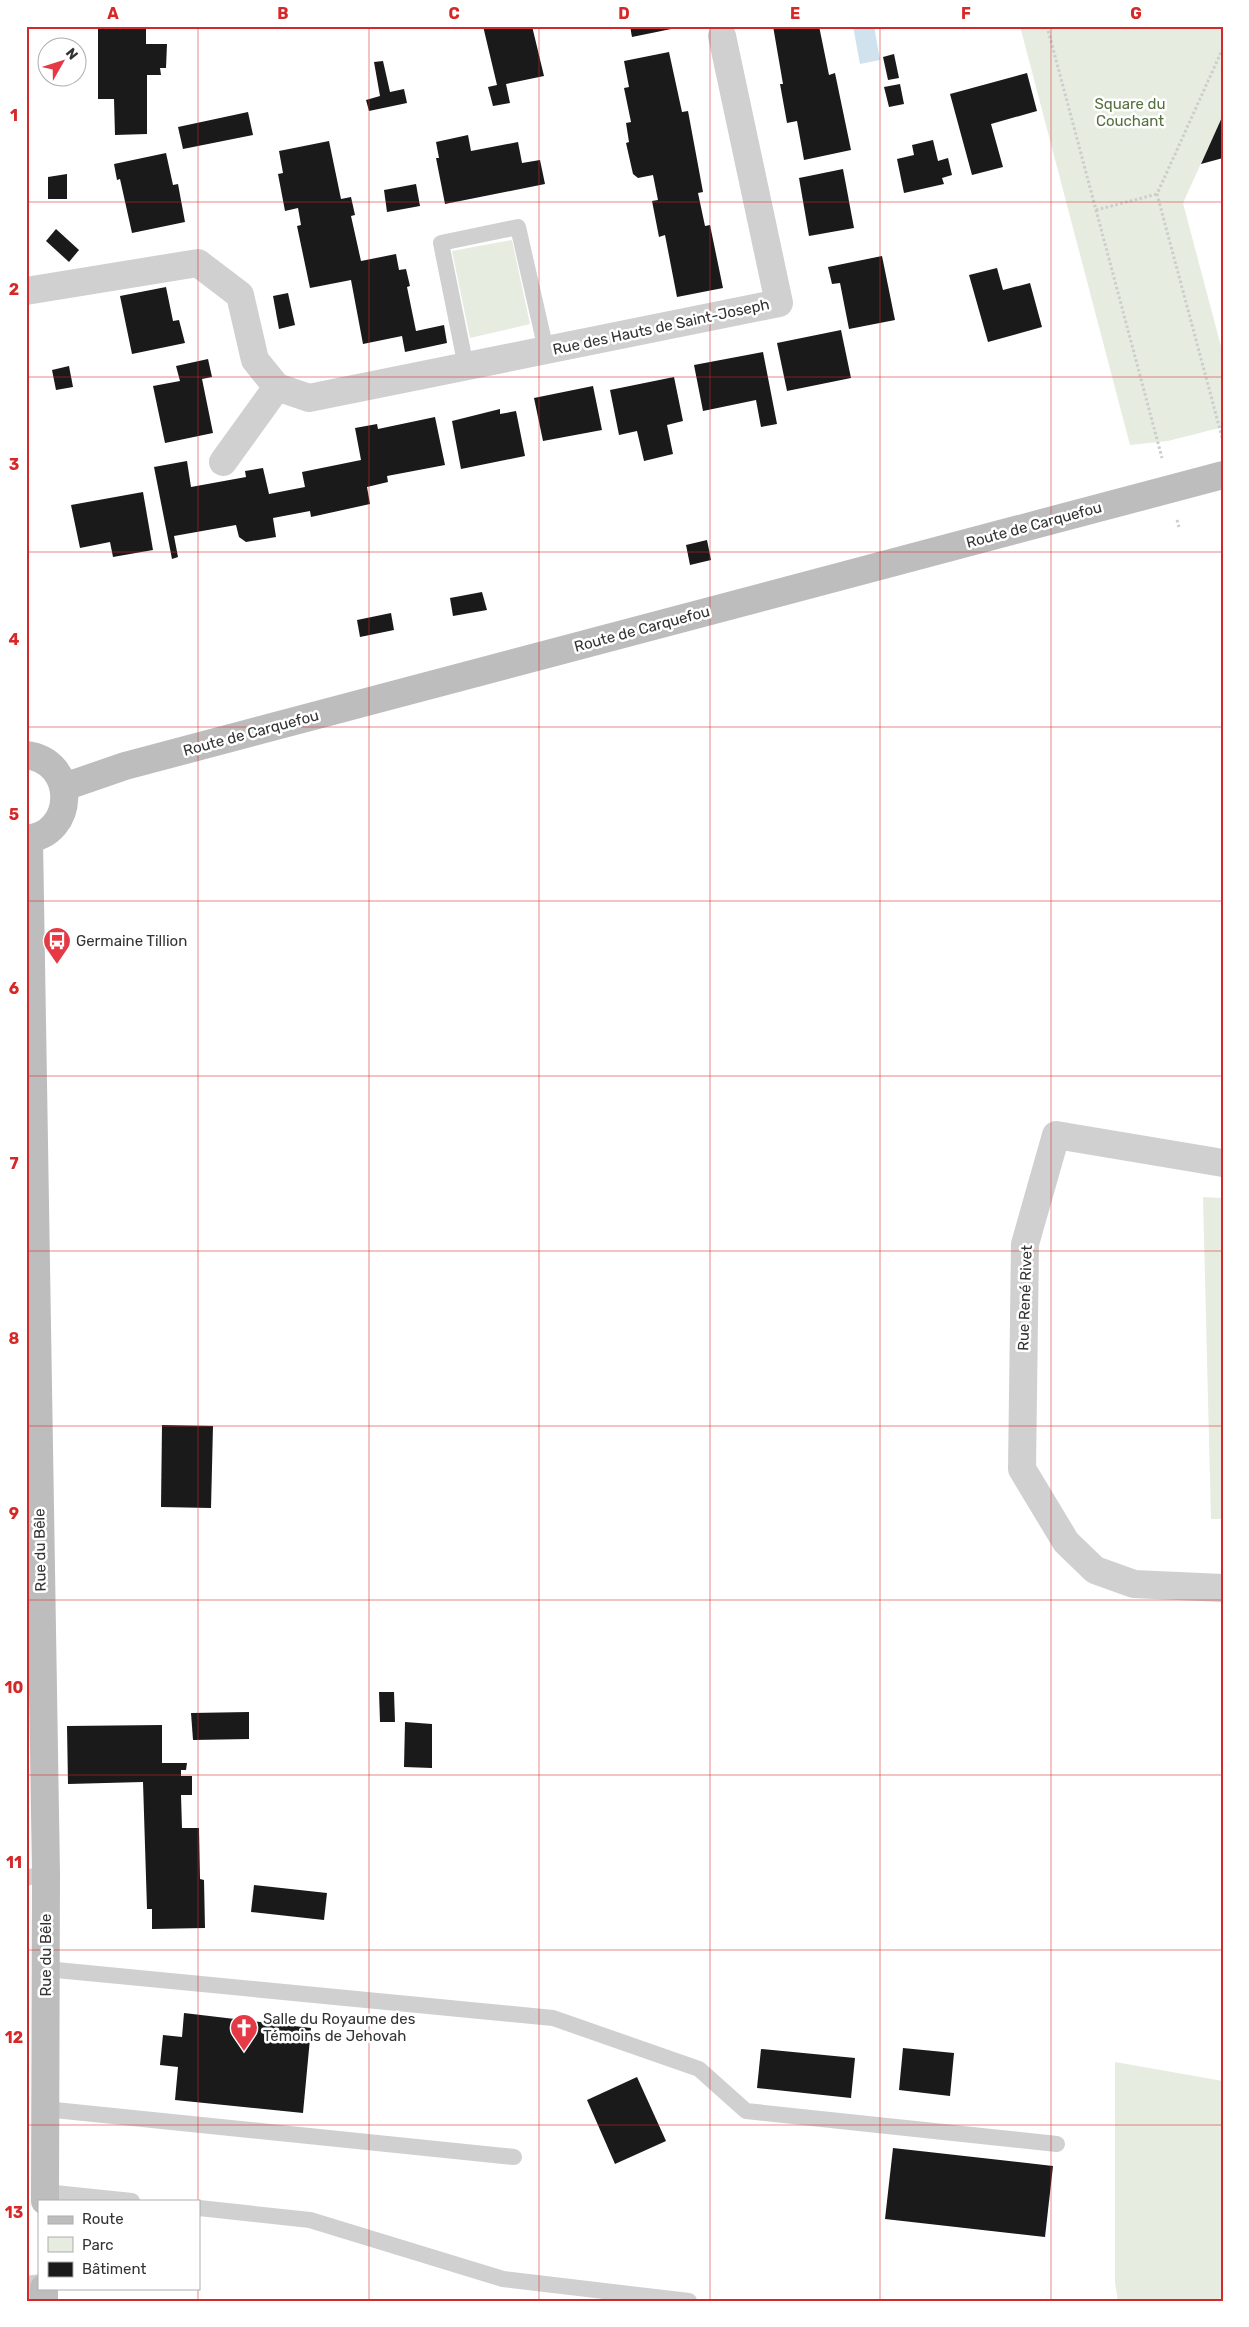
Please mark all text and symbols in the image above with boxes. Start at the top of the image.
text: A [107,4,119,23]
text: B [277,4,289,23]
text: C [448,4,460,23]
text: D [618,4,630,23]
text: E [790,4,800,23]
text: F [961,4,971,23]
text: G [1130,4,1142,23]
north arrow [38,38,88,88]
text: N [62,45,81,63]
park label: Square du Couchant [1094,95,1166,130]
text: 1 [10,106,18,125]
text: 2 [9,280,19,299]
street label: Rue des Hauts de Saint-Joseph [551,295,771,359]
text: 3 [9,455,19,474]
street label: Route de Carquefou [964,498,1104,552]
street label: Route de Carquefou [572,602,712,656]
text: 4 [9,630,20,649]
street label: Route de Carquefou [181,706,321,760]
text: 5 [9,805,19,824]
bus stop icon: Germaine Tillion [42,926,72,965]
place label: Germaine Tillion [76,932,187,950]
text: 6 [9,979,19,998]
text: 7 [9,1154,19,1173]
street label: Rue René Rivet [1014,1245,1036,1351]
text: 8 [9,1329,20,1348]
text: 9 [9,1504,19,1523]
street label: Rue du Bêle [30,1508,50,1592]
text: 10 [5,1678,24,1697]
text: 11 [6,1853,22,1872]
street label: Rue du Bêle [37,1913,55,1997]
place label: Salle du Royaume des Témoins de Jehovah [263,2010,416,2045]
church icon: Salle du Royaume des Témoins de Jehovah [229,2013,259,2052]
text: 12 [5,2028,23,2047]
legend [38,2200,200,2290]
text: 13 [5,2203,23,2222]
text: Route [82,2210,124,2228]
text: Parc [82,2236,114,2254]
text: Bâtiment [82,2260,146,2278]

